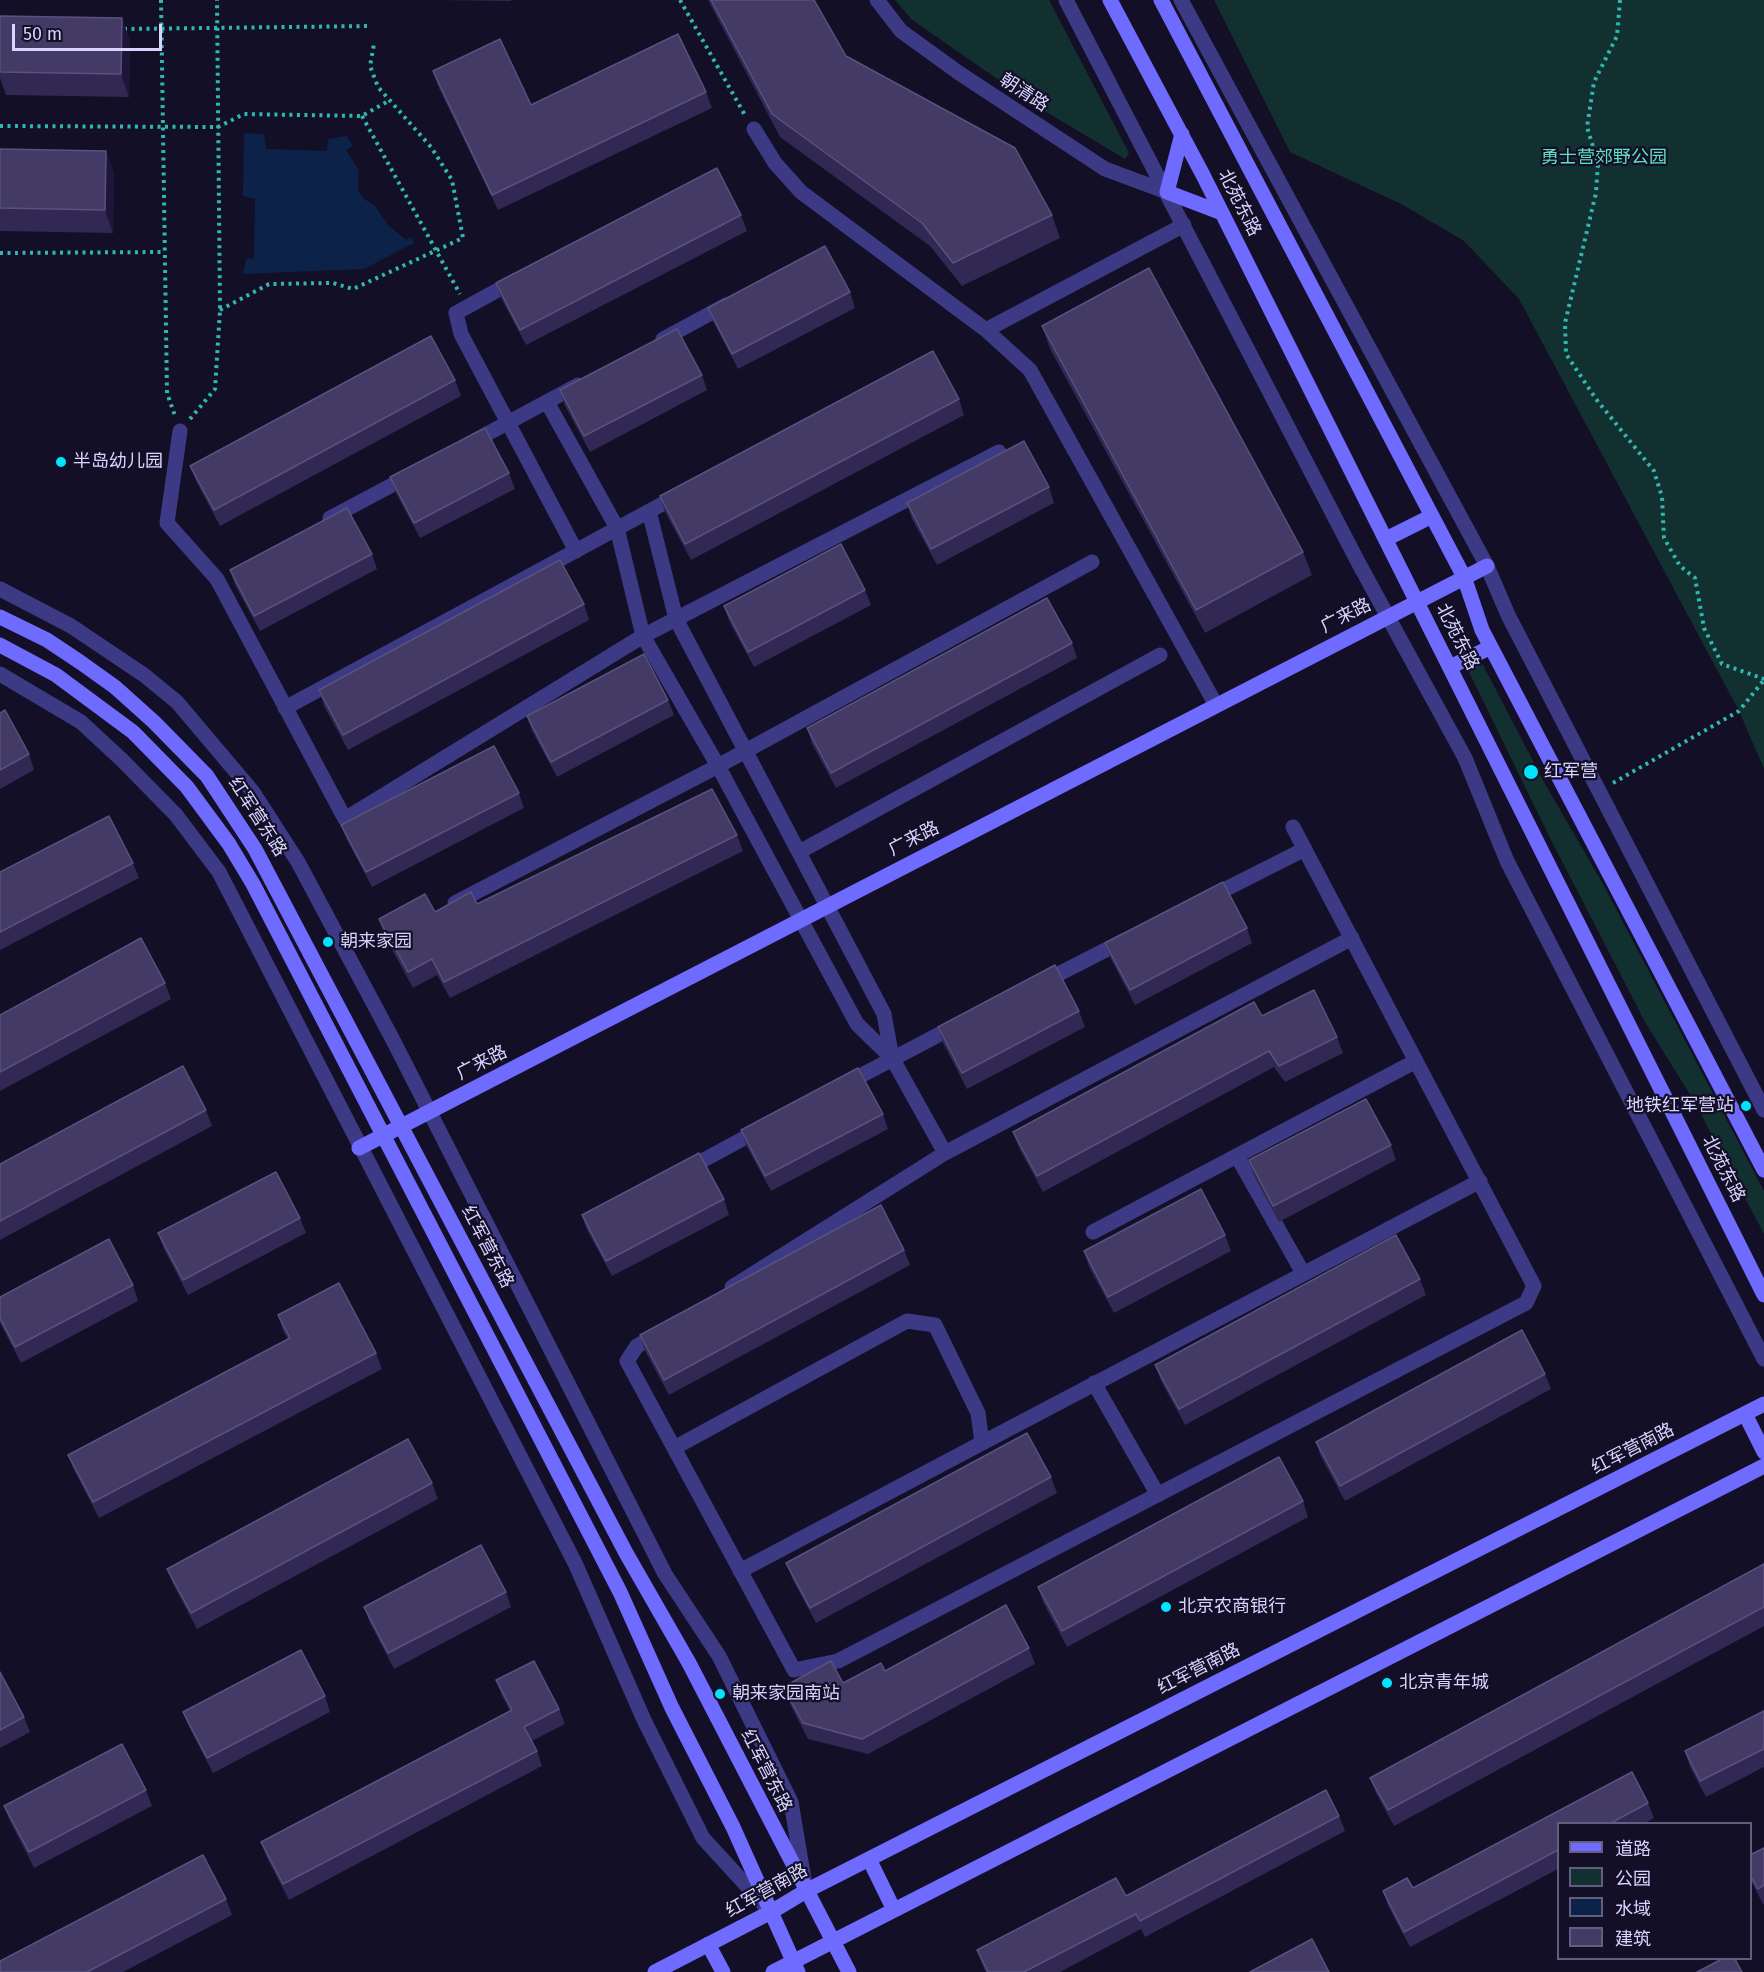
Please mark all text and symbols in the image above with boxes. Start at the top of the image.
scale bar [15,12,165,50]
text: 50 m [23,23,62,45]
street label: 朝清路 [995,69,1053,117]
park label: 勇士营郊野公园 [1541,147,1667,169]
street label: 北苑东路 [1213,166,1265,240]
place label: 半岛幼儿园 [73,451,163,473]
marker: 半岛幼儿园 [54,455,68,469]
street label: 广来路 [1317,594,1375,638]
street label: 北苑东路 [1431,600,1483,674]
place label: 红军营 [1544,761,1598,783]
marker: 红军营 [1522,763,1540,781]
street label: 红军营东路 [223,773,291,861]
street label: 广来路 [885,817,943,861]
place label: 朝来家园 [340,931,412,953]
marker: 朝来家园 [321,935,335,949]
street label: 广来路 [453,1041,511,1085]
place label: 地铁红军营站 [1626,1095,1734,1117]
marker: 地铁红军营站 [1739,1099,1753,1113]
street label: 北苑东路 [1697,1132,1749,1206]
street label: 红军营东路 [456,1202,518,1292]
street label: 红军营南路 [1588,1419,1678,1479]
place label: 北京农商银行 [1178,1596,1286,1618]
marker: 北京农商银行 [1159,1600,1173,1614]
street label: 红军营南路 [1154,1639,1244,1699]
place label: 北京青年城 [1399,1672,1489,1694]
marker: 北京青年城 [1380,1676,1394,1690]
place label: 朝来家园南站 [732,1683,840,1705]
marker: 朝来家园南站 [713,1687,727,1701]
street label: 红军营东路 [736,1726,796,1816]
legend [1557,1822,1752,1960]
text: 道路 [1615,1838,1651,1860]
street label: 红军营南路 [722,1860,812,1922]
text: 公园 [1615,1868,1651,1890]
text: 水域 [1615,1898,1651,1920]
text: 建筑 [1615,1928,1651,1950]

